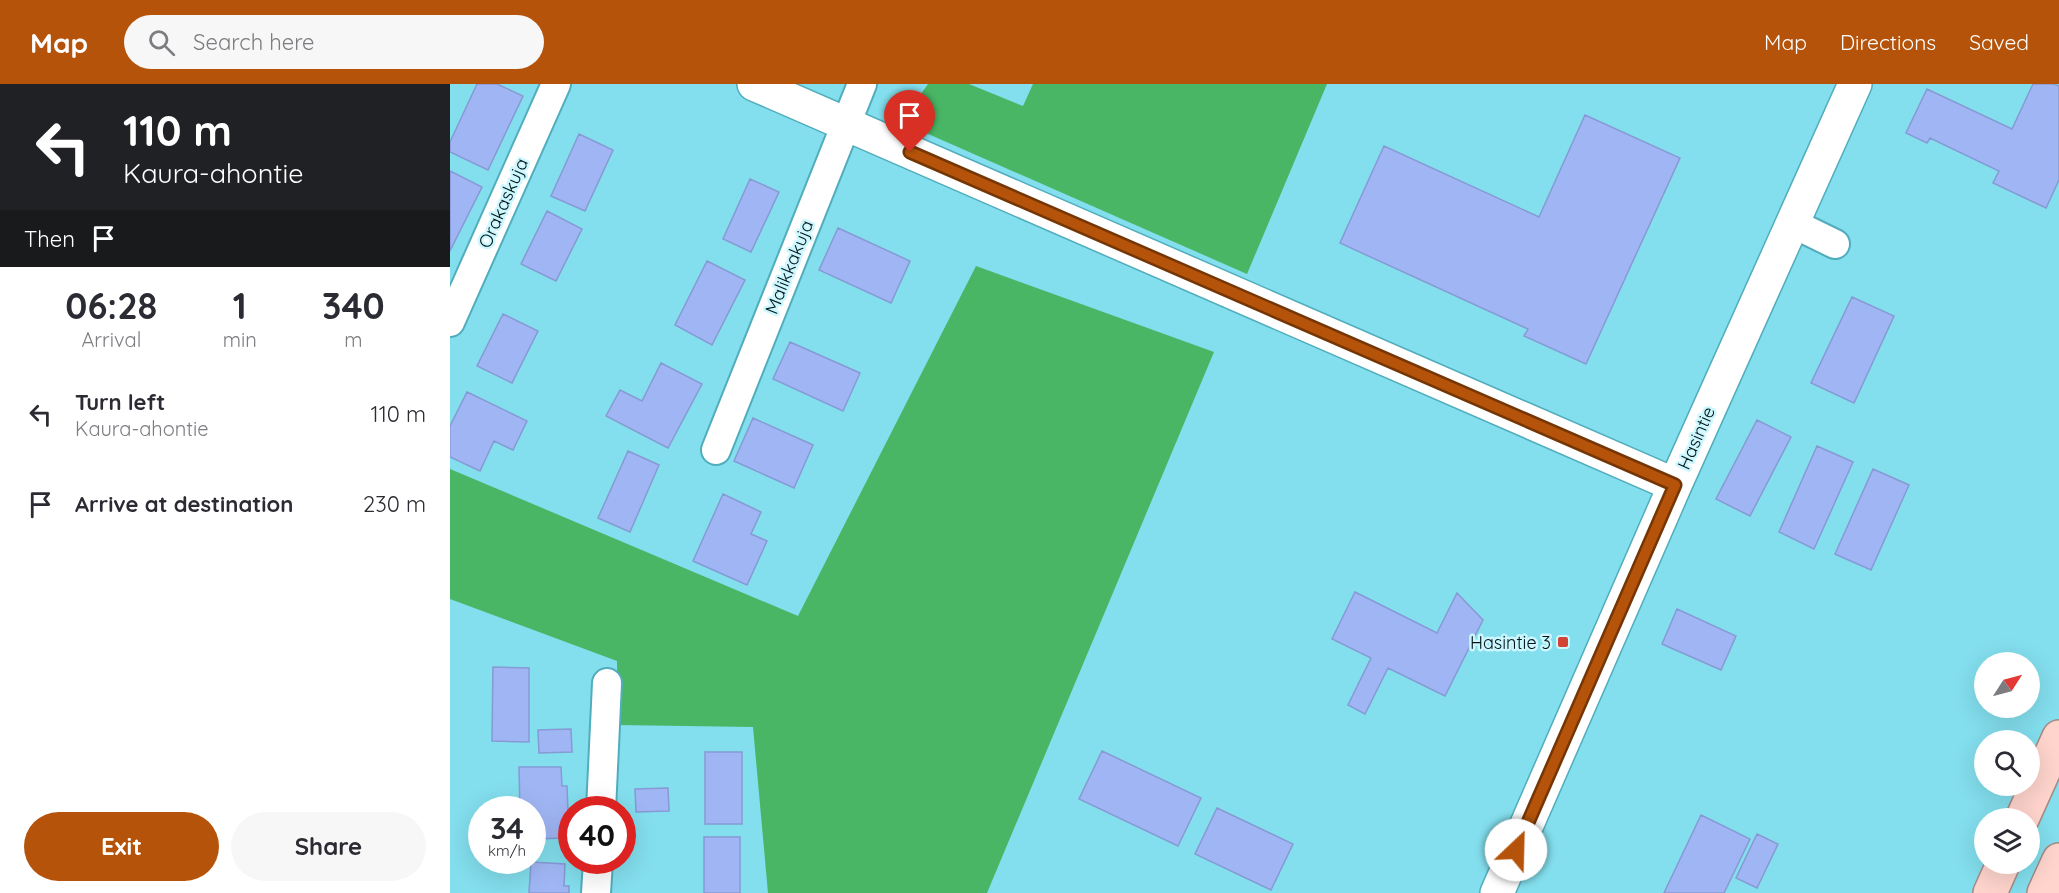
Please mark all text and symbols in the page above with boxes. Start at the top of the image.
search box [124,15,544,69]
text: Map [30,25,88,60]
icon: search [145,26,178,59]
text: Search here [193,28,315,56]
text: Map [1764,29,1807,55]
text: Directions [1840,29,1936,55]
text: Saved [1969,29,2029,55]
pin [884,90,935,152]
icon: arrive [893,99,926,132]
text: 110 m [123,104,232,157]
icon: left [24,108,102,186]
street label: Orakaskuja [473,155,533,251]
text: Kaura-ahontie [123,156,303,190]
street label: Malikkakuja [760,217,818,317]
icon: arrive [87,222,120,255]
text: Then [24,225,75,253]
text: 06:28 [65,283,157,328]
text: 1 [233,283,247,328]
text: 340 [322,283,385,328]
text: Arrival [81,327,141,352]
text: min [223,327,257,352]
text: m [344,327,362,352]
text: Turn left [75,388,165,416]
icon: left [24,398,57,431]
text: 110 m [371,400,426,428]
street label: Hasintie [1672,403,1720,473]
text: Kaura-ahontie [75,416,209,441]
icon: arrive [24,488,57,521]
text: Arrive at destination [75,490,293,518]
text: 230 m [363,490,426,518]
place label: Hasintie 3 [1470,631,1551,654]
marker: Hasintie 3 [1556,635,1570,649]
north arrow [1974,652,2040,718]
map controls [1974,652,2040,874]
button: search [1974,730,2040,796]
speed limit sign: 40 [558,796,636,874]
button: layers [1974,808,2040,874]
text: 34 [490,809,524,847]
button: Exit [24,812,219,881]
button: Share [231,812,426,881]
position arrow [1484,818,1548,882]
text: km/h [488,841,526,860]

